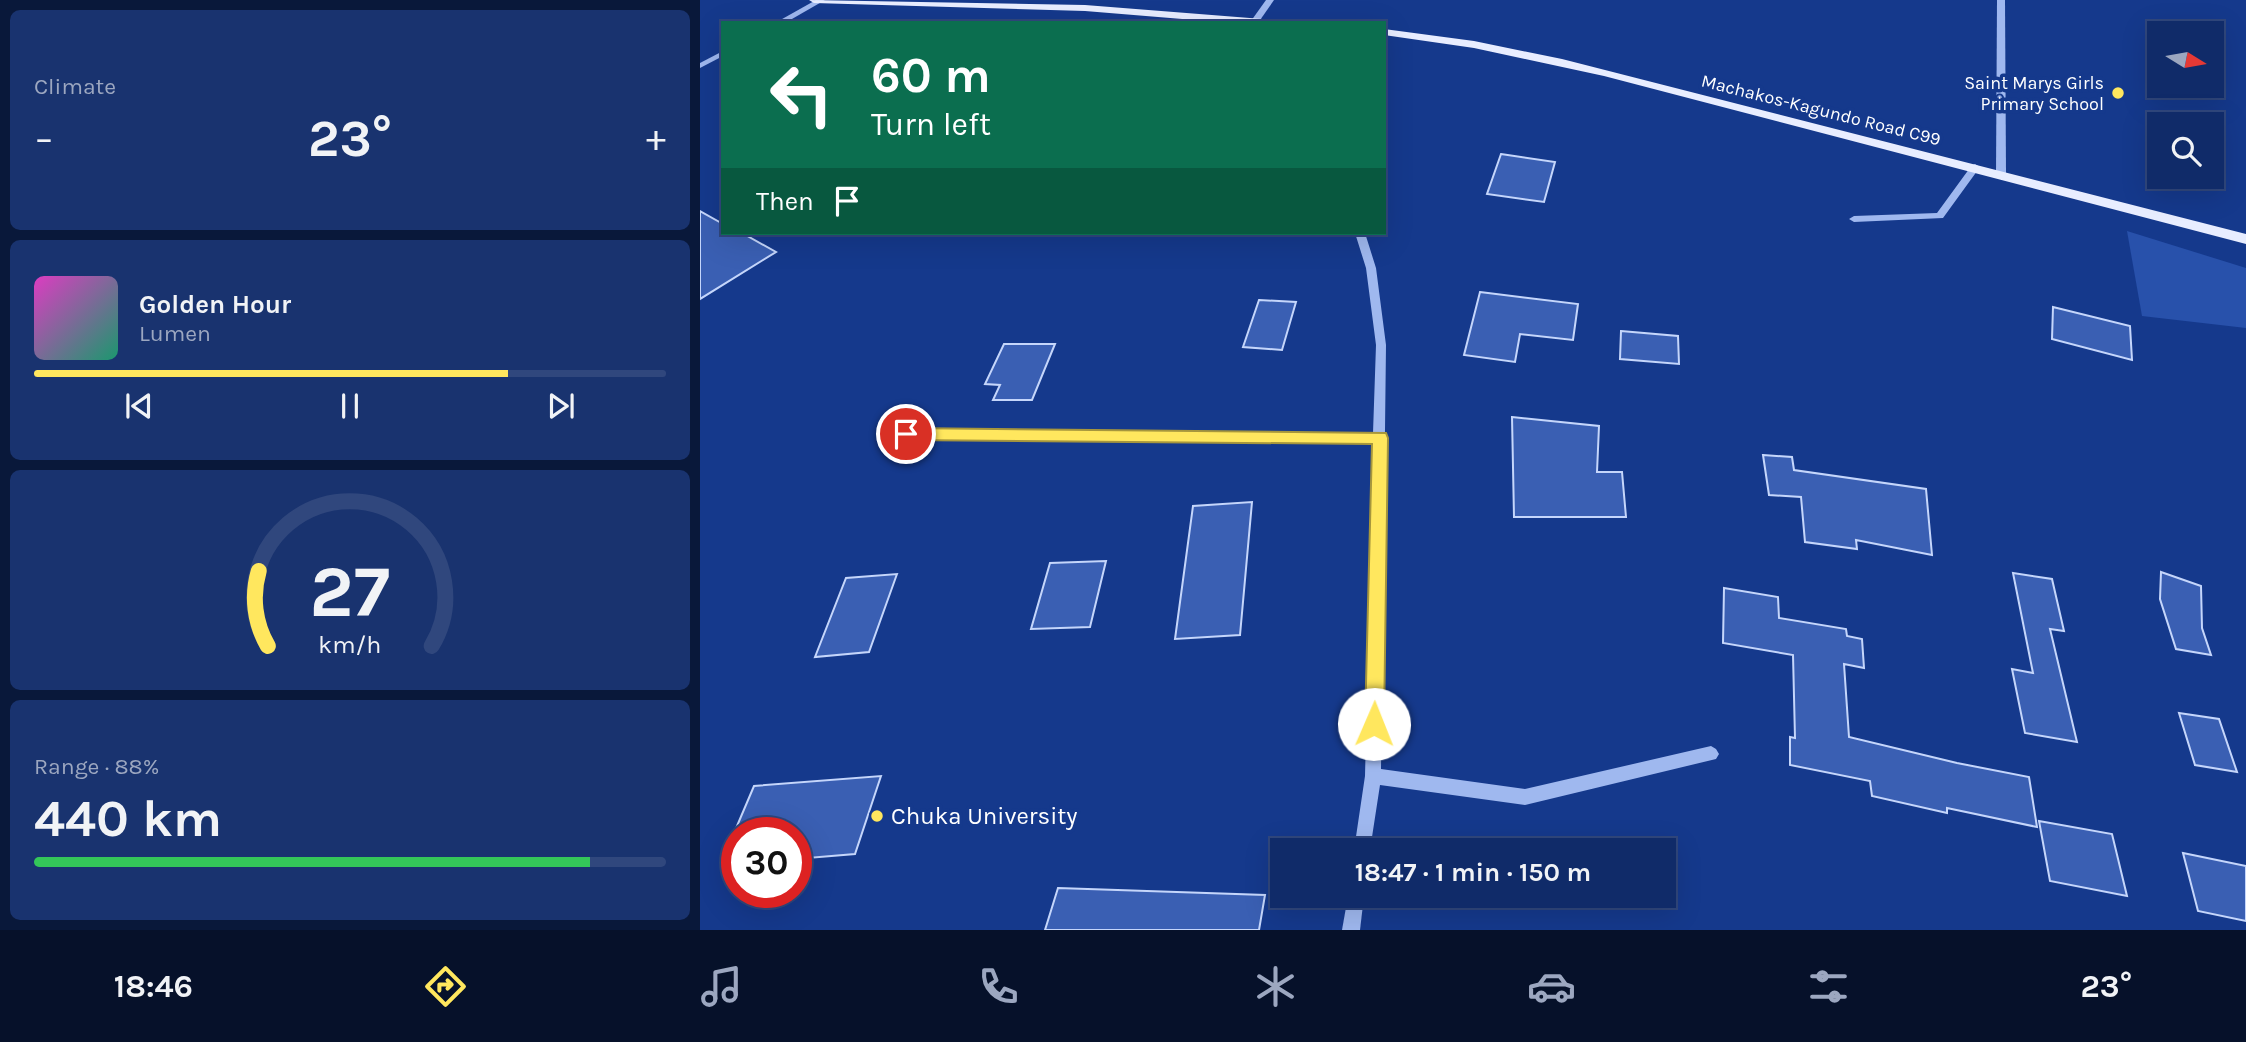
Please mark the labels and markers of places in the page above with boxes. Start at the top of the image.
place label: Saint Marys Girls Primary School [1964,72,2104,115]
marker: Saint Marys Girls Primary School [2110,85,2126,101]
pin [876,404,936,464]
place label: Chuka University [891,802,1078,830]
marker: Chuka University [869,808,885,824]

